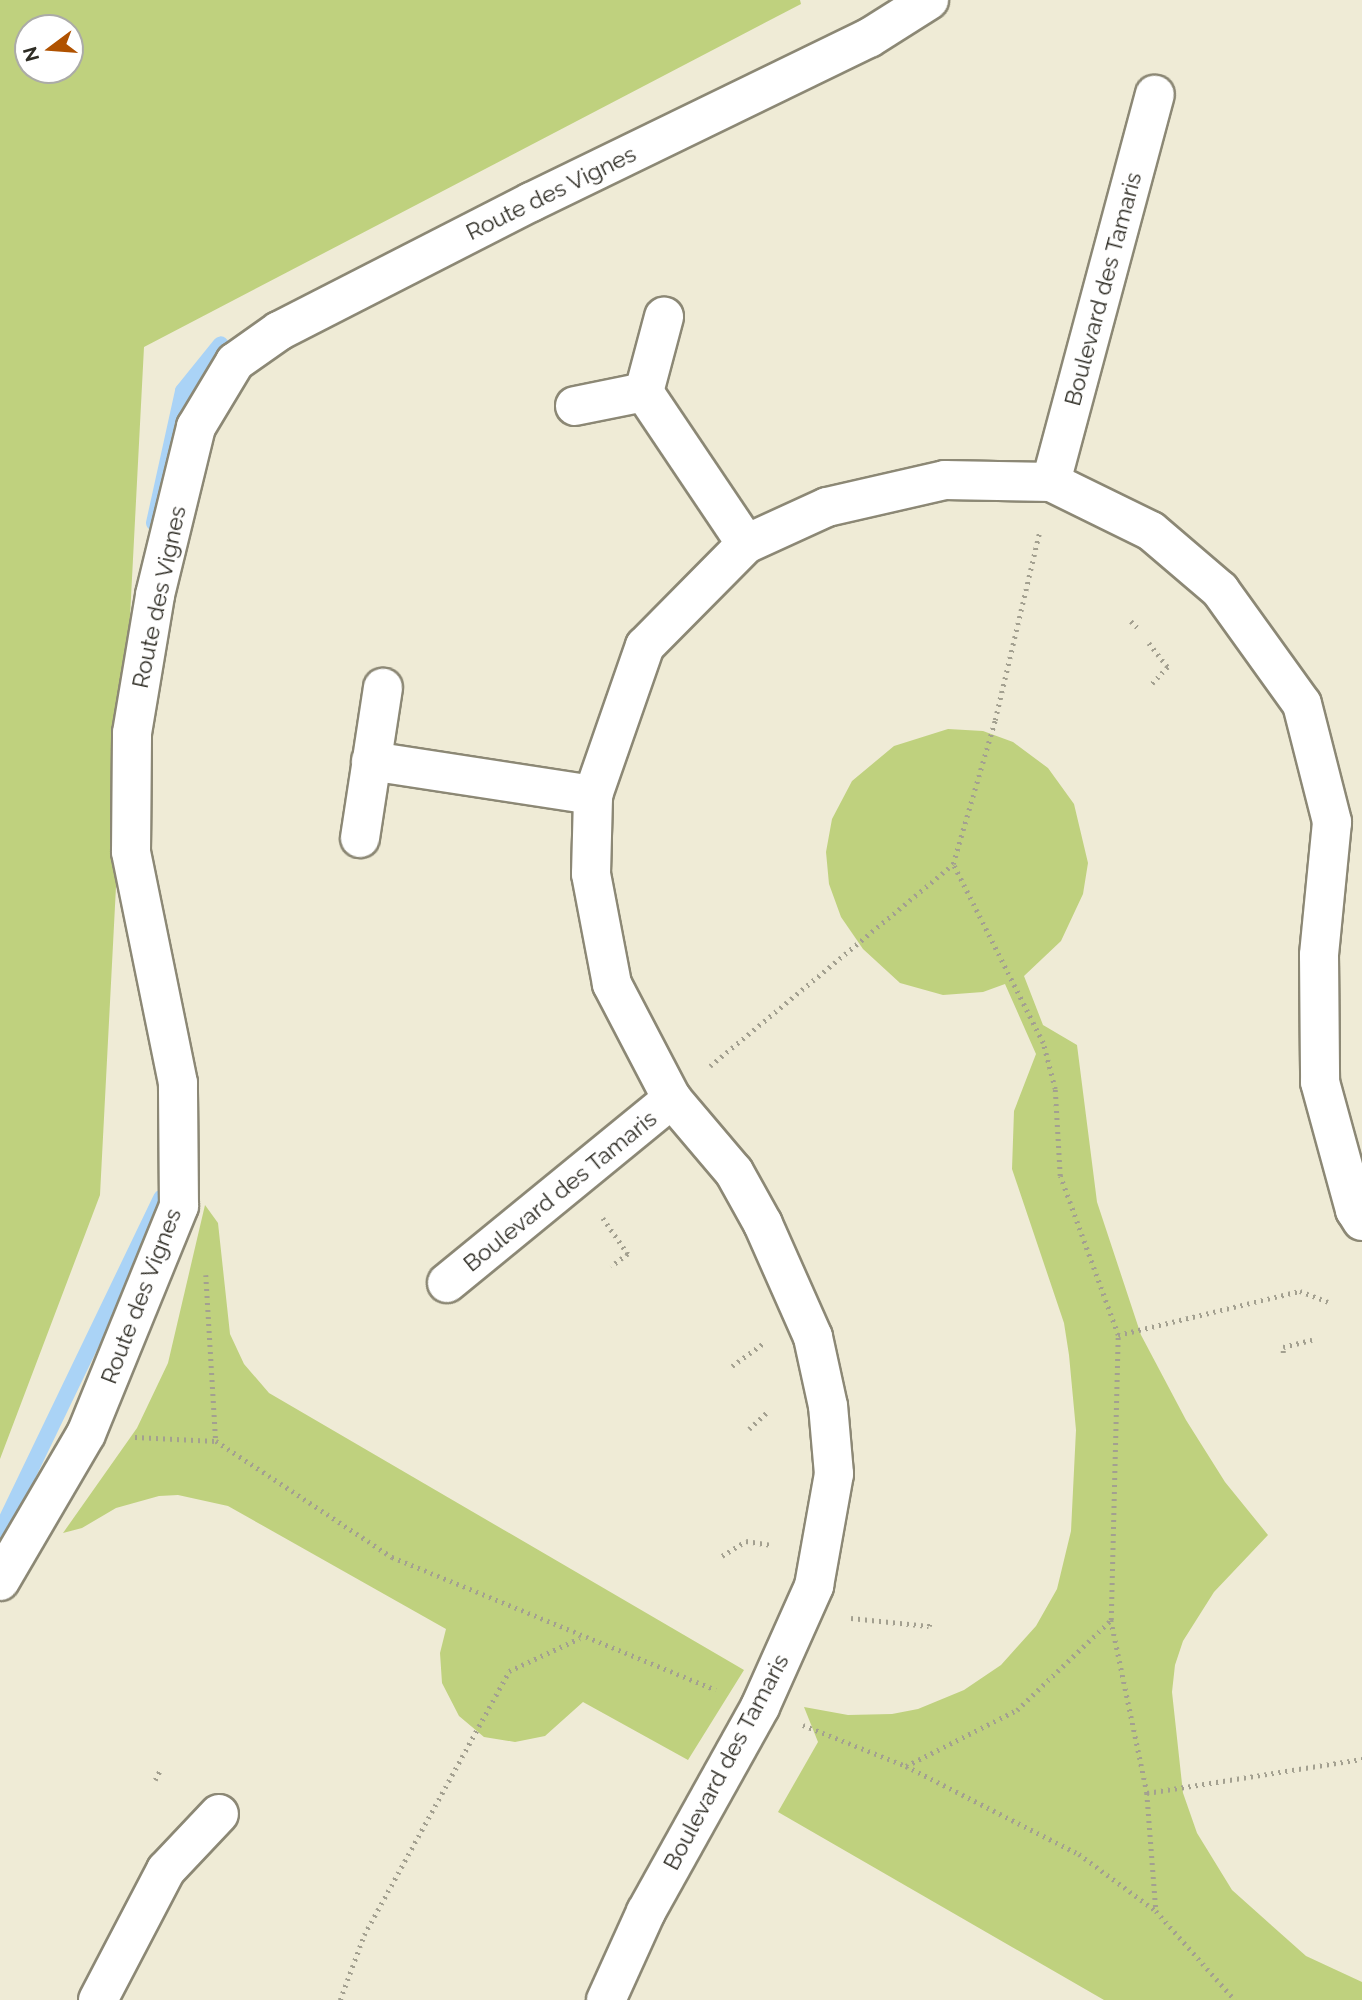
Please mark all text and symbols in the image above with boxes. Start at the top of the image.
north arrow [14,14,84,84]
text: N [18,44,43,64]
street label: Route des Vignes [461,140,641,246]
street label: Boulevard des Tamaris [1058,169,1148,409]
street label: Route des Vignes [126,503,192,691]
street label: Boulevard des Tamaris [458,1104,662,1278]
street label: Route des Vignes [95,1204,187,1388]
street label: Boulevard des Tamaris [657,1649,795,1875]

